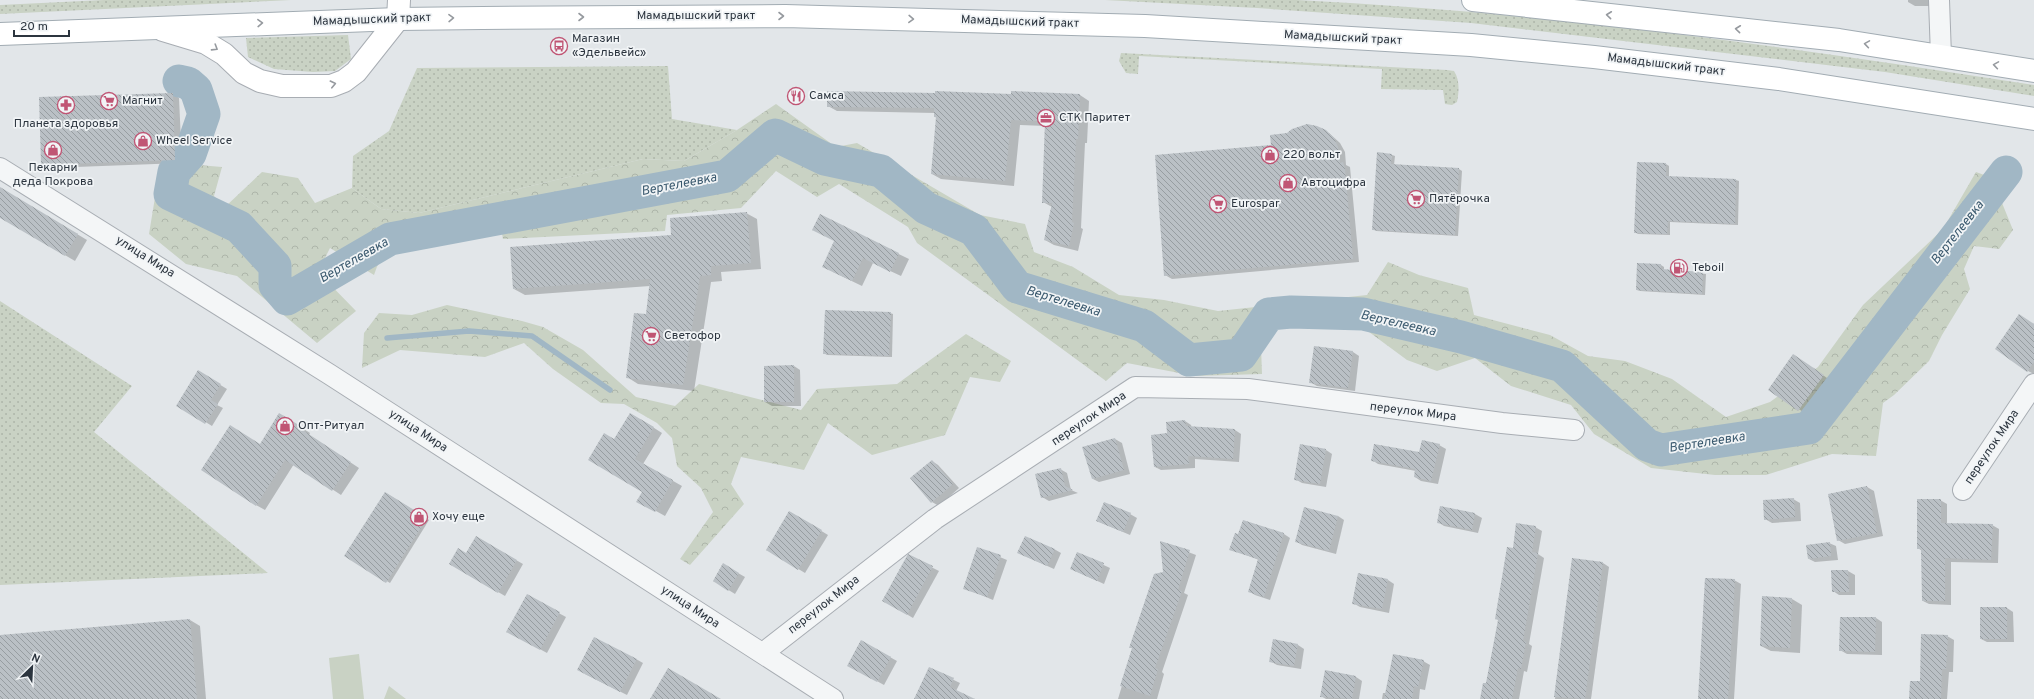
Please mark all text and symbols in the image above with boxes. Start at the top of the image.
street label: Мамадышский тракт [637,8,756,24]
street label: Мамадышский тракт [313,10,432,30]
one-way arrow [1606,11,1612,20]
scale bar [14,12,69,38]
one-way arrow [778,12,784,20]
street label: Мамадышский тракт [961,12,1080,32]
one-way arrow [578,13,584,21]
one-way arrow [448,14,454,22]
one-way arrow [908,15,914,23]
text: 20 m [20,19,48,35]
one-way arrow [257,19,263,28]
one-way arrow [1735,25,1741,34]
street label: Мамадышский тракт [1283,27,1403,49]
place label: Магазин «Эдельвейс» [572,31,646,61]
bus stop icon: Магазин «Эдельвейс» [549,36,569,56]
one-way arrow [1864,41,1870,49]
one-way arrow [211,44,218,51]
street label: Мамадышский тракт [1606,50,1726,80]
one-way arrow [1992,61,1999,70]
one-way arrow [329,80,336,89]
restaurant icon: Самса [786,86,806,106]
place label: Самса [809,88,844,104]
supermarket icon: Магнит [99,91,119,111]
place label: Магнит [122,93,163,109]
pharmacy icon: Планета здоровья [56,95,76,115]
office icon: СТК Паритет [1036,108,1056,128]
place label: СТК Паритет [1059,110,1131,126]
place label: Планета здоровья [14,116,118,132]
shop icon: Wheel Service [133,131,153,151]
place label: Wheel Service [156,133,232,149]
shop icon: Пекарни деда Покрова [43,140,63,160]
shop icon: 220 вольт [1260,145,1280,165]
place label: 220 вольт [1283,147,1341,163]
place label: Пекарни деда Покрова [13,160,93,190]
water label: Вертелеевка [640,170,718,200]
shop icon: Автоцифра [1278,173,1298,193]
place label: Автоцифра [1301,175,1366,191]
supermarket icon: Пятёрочка [1406,189,1426,209]
place label: Пятёрочка [1429,191,1490,207]
supermarket icon: Eurospar [1208,194,1228,214]
place label: Eurospar [1231,196,1280,212]
water label: Вертелеевка [1928,198,1988,268]
street label: улица Мира [112,232,178,282]
water label: Вертелеевка [317,235,391,287]
fuel station icon: Teboil [1669,258,1689,278]
place label: Teboil [1692,260,1724,276]
water label: Вертелеевка [1024,283,1102,321]
water label: Вертелеевка [1359,308,1437,340]
supermarket icon: Светофор [641,326,661,346]
place label: Светофор [664,328,721,344]
street label: переулок Мира [1049,388,1129,450]
street label: переулок Мира [1369,399,1457,425]
street label: улица Мира [385,406,451,456]
street label: переулок Мира [1961,407,2023,487]
shop icon: Опт-Ритуал [275,416,295,436]
place label: Опт-Ритуал [298,418,365,434]
water label: Вертелеевка [1668,429,1746,457]
shop icon: Хочу еще [409,507,429,527]
place label: Хочу еще [432,509,485,525]
street label: переулок Мира [785,572,863,638]
street label: улица Мира [657,582,723,632]
north arrow [12,647,52,687]
text: N [29,651,42,667]

